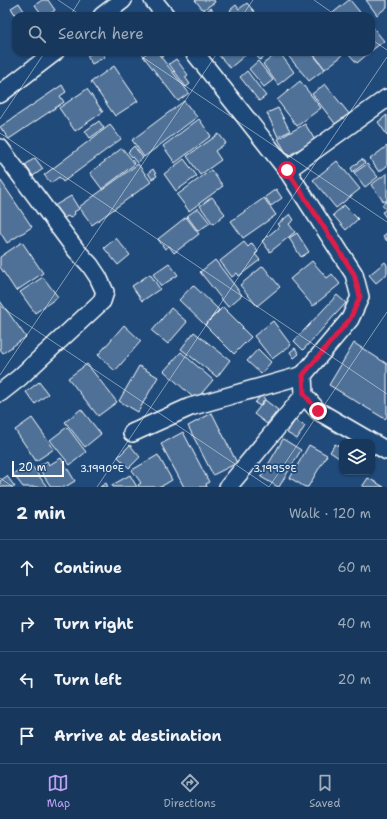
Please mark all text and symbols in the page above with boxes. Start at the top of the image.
search box [12,12,375,56]
icon: search [26,23,48,45]
text: Search here [58,24,144,44]
route start [278,161,296,179]
route end [309,402,327,420]
map controls [339,439,375,475]
button: layers [339,439,375,475]
scale bar [12,459,64,478]
text: 20 m [18,460,46,475]
text: 3.1990°E [80,462,124,475]
text: 3.1995°E [253,462,297,475]
text: 2 min [16,502,66,524]
text: Walk · 120 m [289,505,371,522]
icon: ahead [16,557,38,579]
text: Continue [54,558,122,578]
text: 60 m [338,559,371,576]
icon: right [16,613,38,635]
text: Turn right [54,614,134,634]
text: 40 m [337,615,371,632]
icon: left [16,669,38,691]
text: Turn left [54,670,122,690]
text: 20 m [338,671,371,688]
icon: arrive [16,725,38,747]
text: Arrive at destination [54,726,222,746]
tab: Map [47,772,70,811]
tab: Directions [163,772,216,811]
tab: Saved [309,772,340,811]

